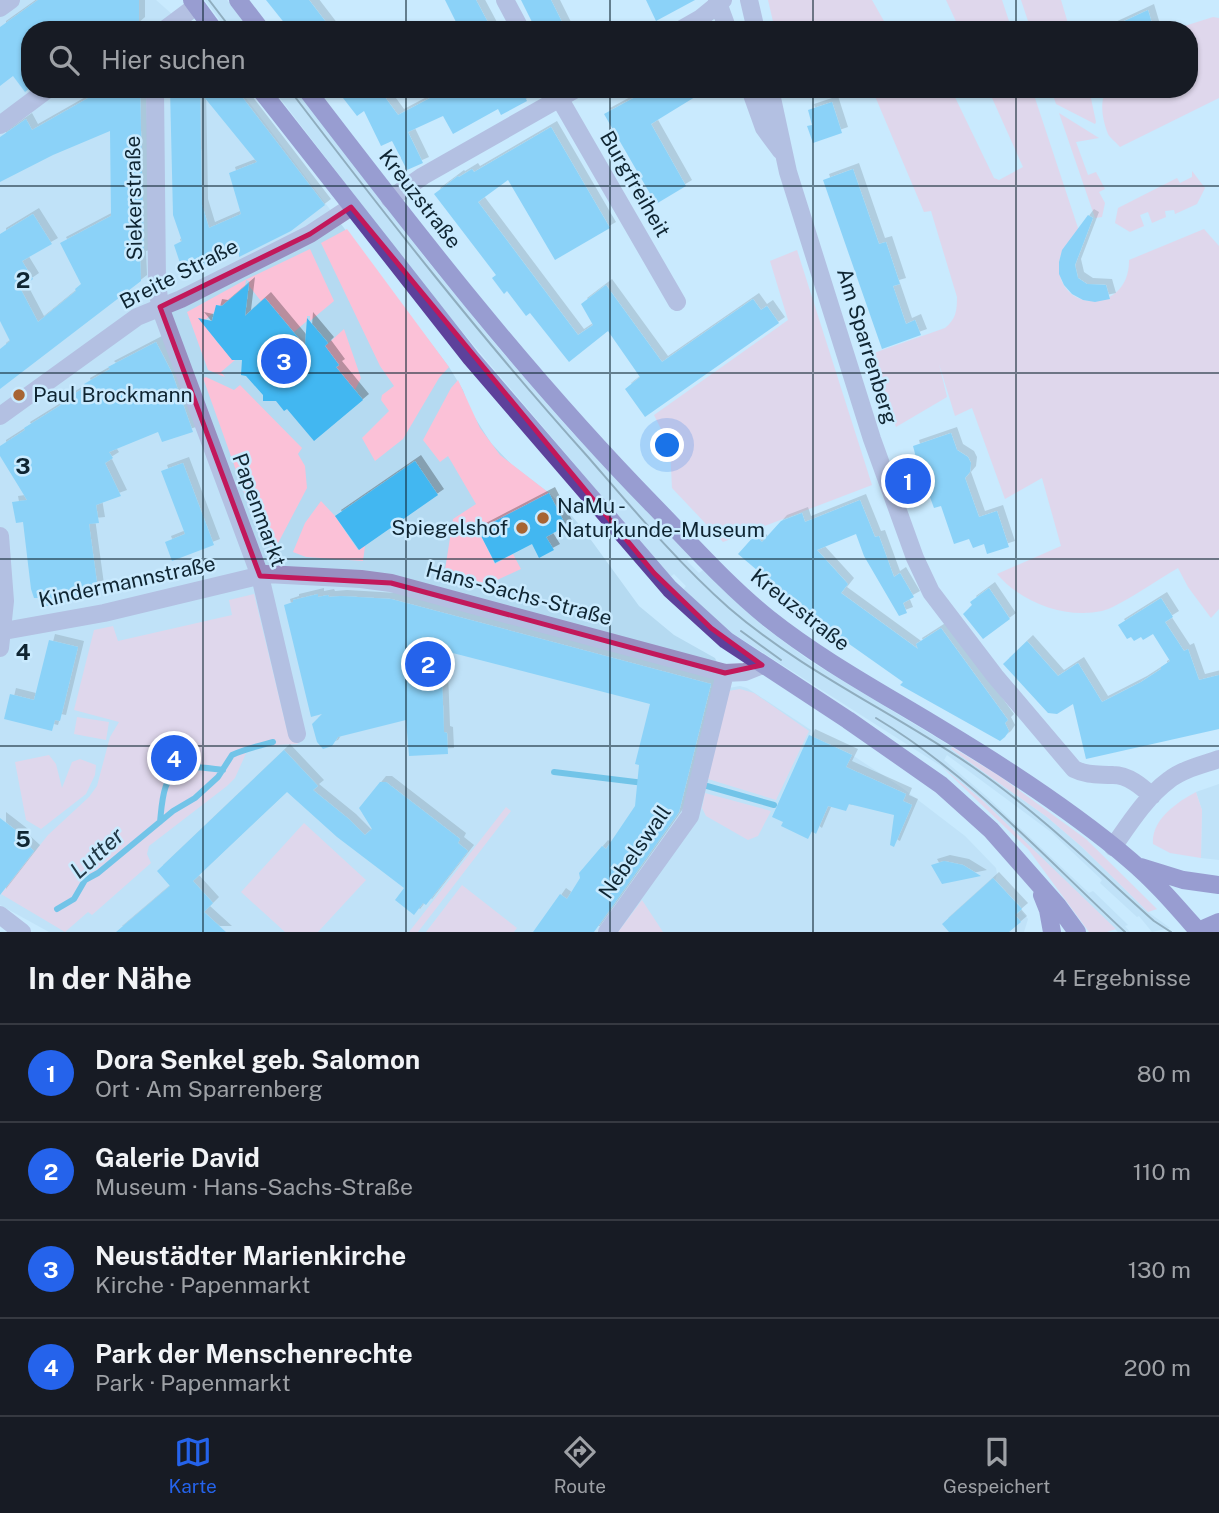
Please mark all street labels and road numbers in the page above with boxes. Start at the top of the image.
street label: Burgfreiheit [595,126,676,241]
street label: Siekerstraße [120,135,147,261]
street label: Kreuzstraße [374,144,467,253]
street label: Breite Straße [115,233,242,314]
street label: Am Sparrenberg [832,265,903,427]
street label: Papenmarkt [227,450,292,570]
street label: Kindermannstraße [36,551,218,613]
street label: Hans-Sachs-Straße [423,557,615,630]
street label: Kreuzstraße [746,563,855,656]
street label: Nebelswall [593,800,676,903]

